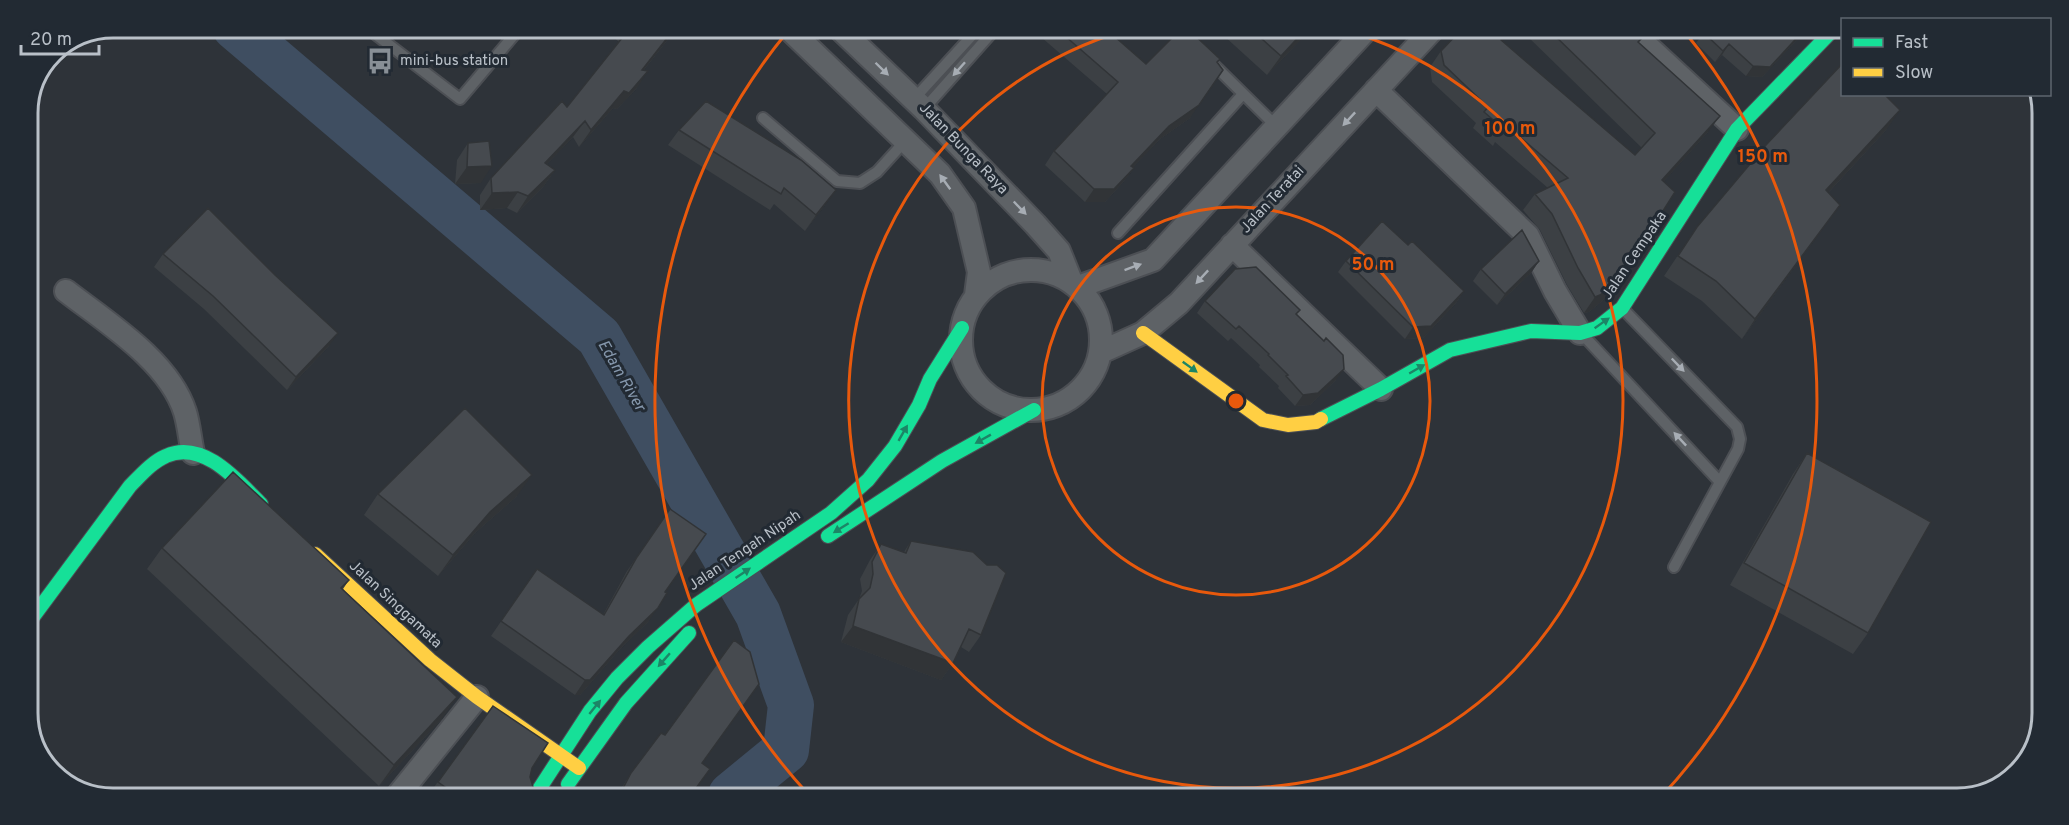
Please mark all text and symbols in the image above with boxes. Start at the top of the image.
scale bar [21,18,99,56]
legend [1841,18,2051,96]
text: 20 m [30,29,72,52]
text: Fast [1895,32,1928,55]
bus stop icon: mini-bus station [365,46,395,76]
place label: mini-bus station [400,52,508,71]
one-way arrow [953,61,966,76]
one-way arrow [875,62,890,76]
text: Slow [1895,62,1933,85]
street label: Jalan Bunga Raya [914,99,1012,199]
one-way arrow [1343,111,1356,126]
text: 100 m [1484,118,1536,141]
text: 150 m [1738,146,1788,169]
street label: Jalan Teratai [1237,162,1309,238]
one-way arrow [940,174,952,189]
one-way arrow [1012,200,1026,214]
street label: Jalan Cempaka [1598,208,1672,304]
text: 50 m [1351,254,1395,277]
one-way arrow [1125,262,1143,272]
one-way arrow [1195,270,1209,285]
one-way arrow [1594,317,1610,329]
water label: Edam River [593,337,650,417]
one-way arrow [1670,358,1684,372]
one-way arrow [1181,361,1197,373]
one-way arrow [1409,364,1426,374]
centre of rings [1226,391,1246,411]
one-way arrow [898,424,908,441]
one-way arrow [1674,432,1687,447]
one-way arrow [974,434,991,444]
street label: Jalan Tengah Nipah [685,506,805,596]
one-way arrow [833,522,849,533]
street label: Jalan Singgamata [344,557,446,653]
one-way arrow [734,567,750,579]
one-way arrow [658,652,671,667]
one-way arrow [588,700,600,715]

